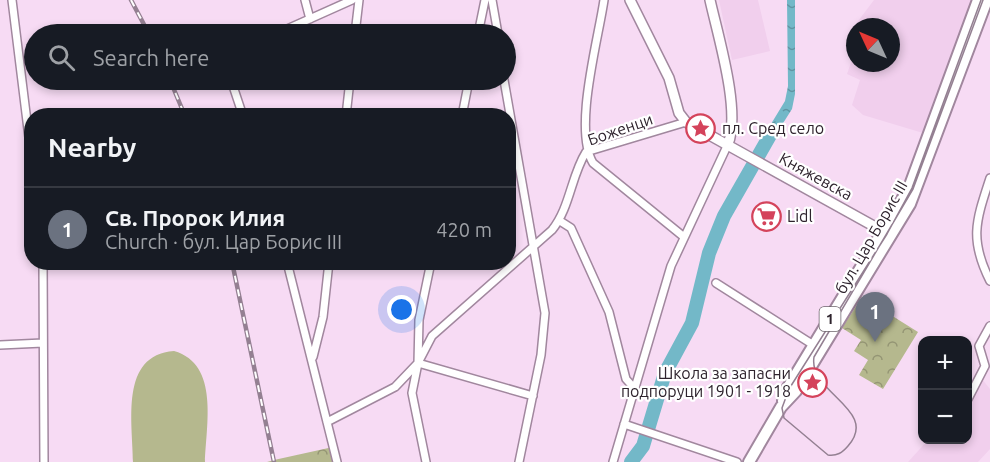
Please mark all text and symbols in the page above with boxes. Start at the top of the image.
north arrow [846,18,900,72]
search box [24,24,516,90]
icon: search [45,41,78,74]
text: Search here [93,45,209,70]
street label: Боженци [585,109,655,149]
place icon: пл. Сред село [685,112,717,144]
place label: пл. Сред село [722,119,824,137]
text: Nearby [48,133,136,162]
street label: Княжевска [776,149,856,203]
street label: бул. Цар Борис III [831,177,911,297]
supermarket icon: Lidl [750,200,782,232]
text: Св. Пророк Илия [105,205,285,230]
place label: Lidl [787,207,813,225]
text: 1 [62,218,73,241]
text: 420 m [436,218,492,241]
text: Church · бул. Цар Борис III [105,230,342,253]
pin: 1 [856,292,894,342]
your location [387,295,416,324]
road number: 1 [820,307,840,331]
map controls [918,336,972,444]
button: + [918,336,972,390]
place label: Школа за запасни подпоруци 1901 - 1918 [621,364,791,400]
place icon: Школа за запасни подпоруци 1901 - 1918 [796,366,828,398]
button: − [918,390,972,444]

